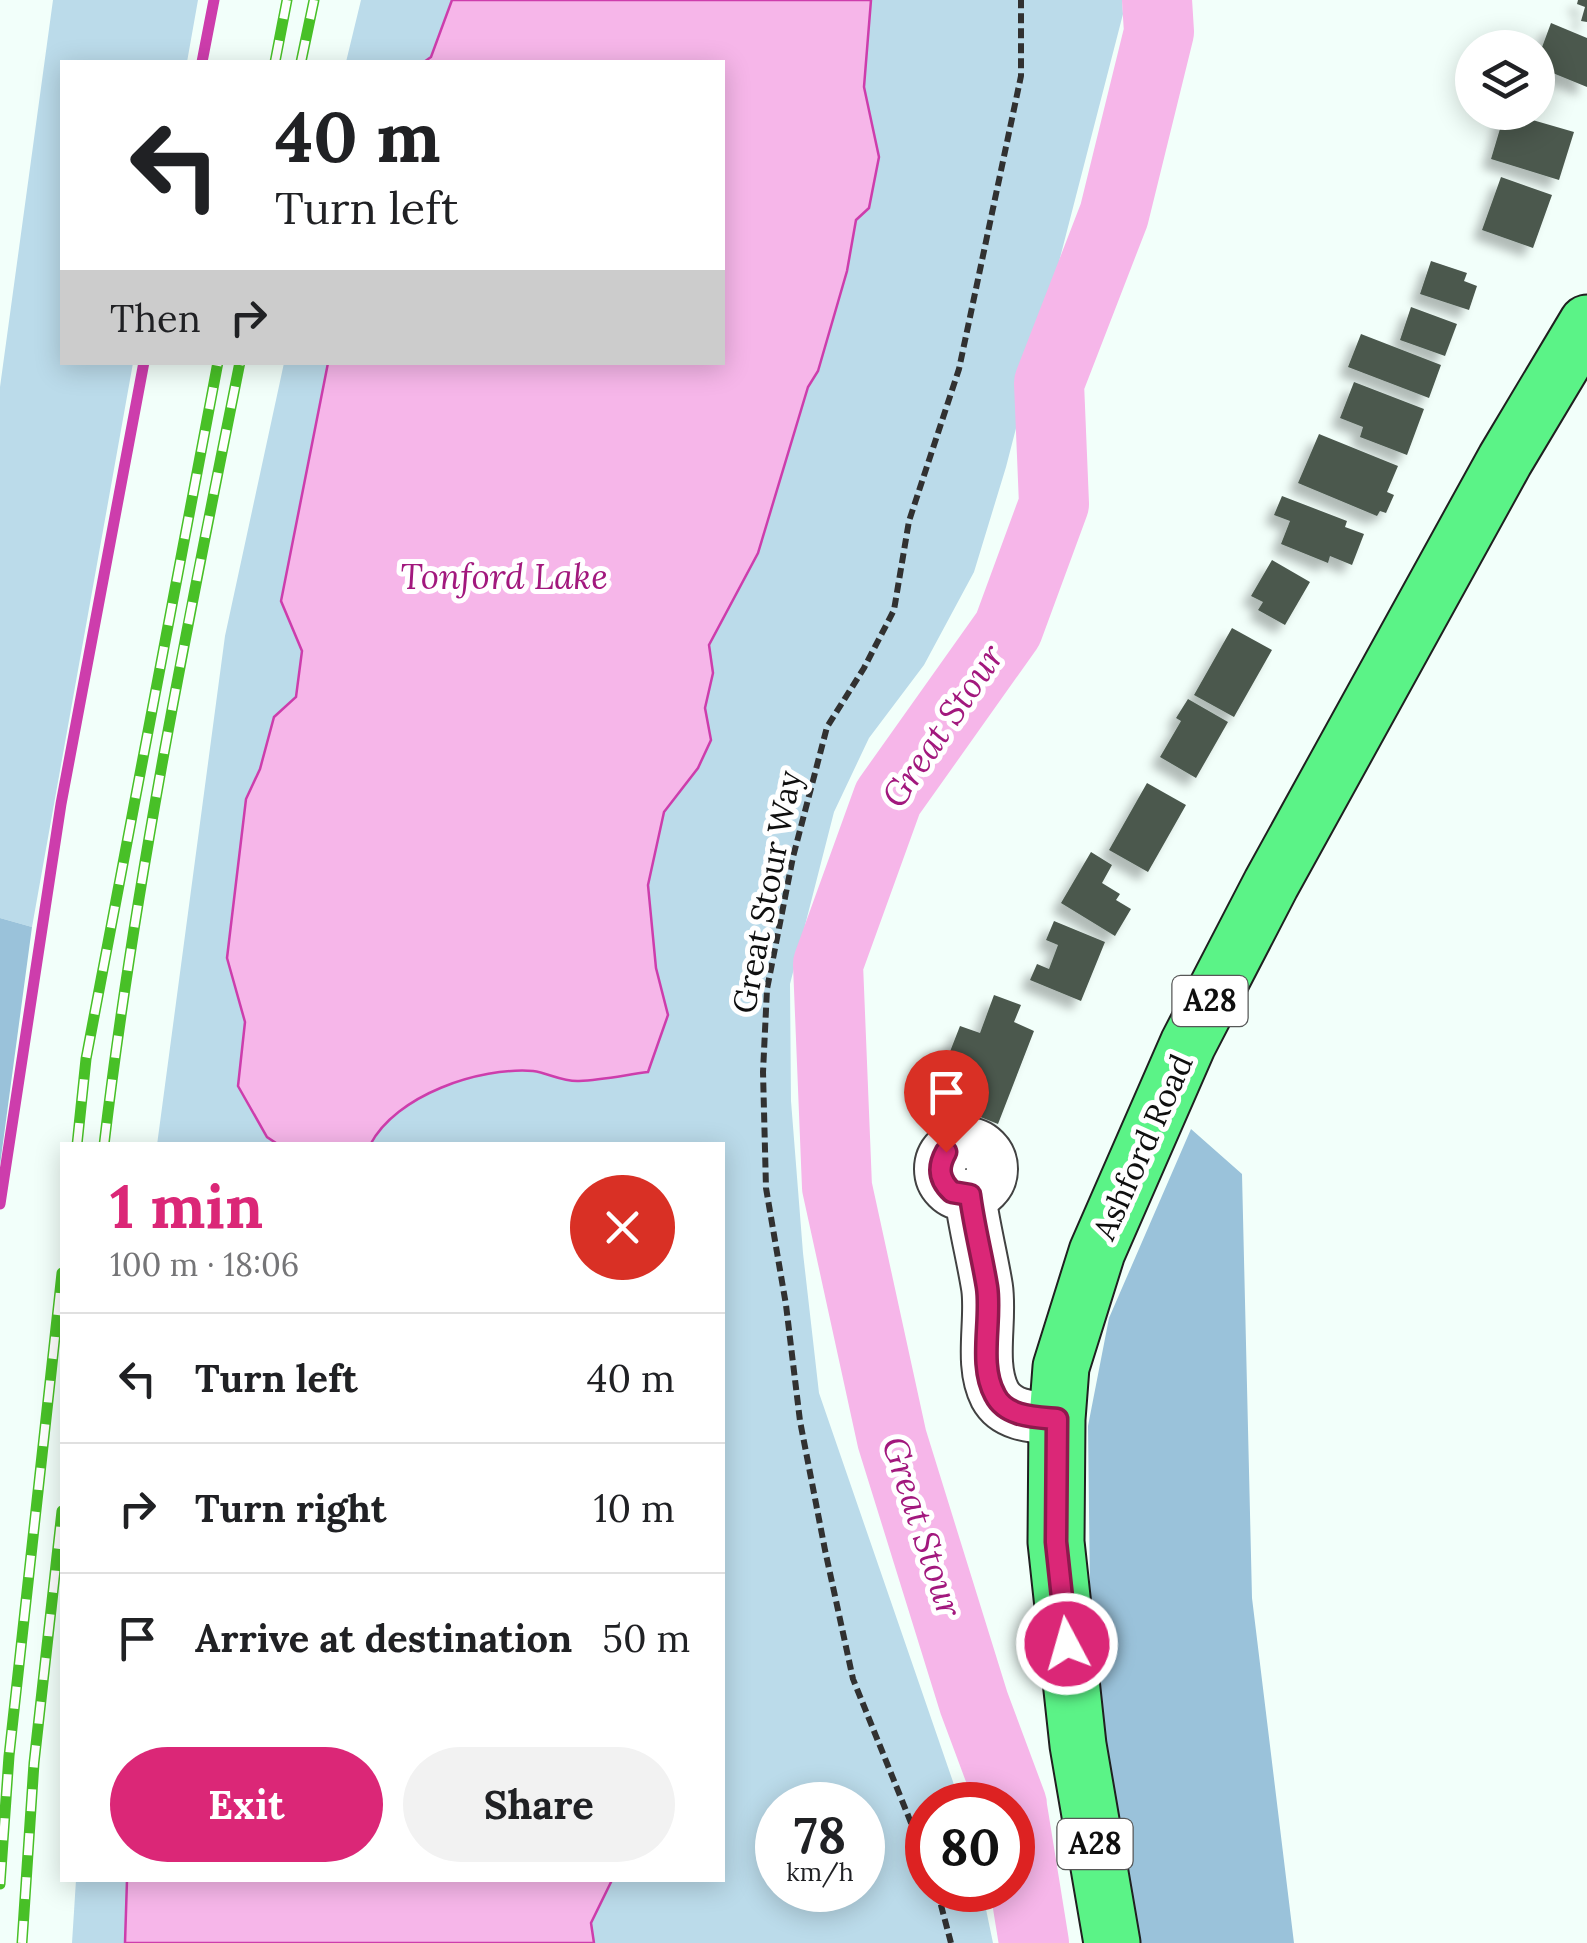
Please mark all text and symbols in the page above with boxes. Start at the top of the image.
map controls [1455,30,1555,130]
button: layers [1455,30,1555,130]
text: 40 m [275,92,441,181]
icon: left [110,100,240,230]
text: Turn left [275,179,458,236]
icon: right [221,290,276,345]
text: Then [110,294,201,342]
water label: Tonford Lake [400,554,608,599]
water label: Great Stour [872,635,1014,816]
street label: Great Stour Way [723,767,810,1017]
road number: A28 [1172,976,1248,1026]
street label: Ashford Road [1083,1048,1202,1247]
pin [904,1050,989,1153]
icon: arrive [919,1065,974,1120]
text: 1 min [110,1168,263,1244]
button: close [570,1175,675,1280]
text: 100 m · 18:06 [110,1244,299,1285]
icon: left [110,1351,165,1406]
text: Turn left [195,1354,358,1402]
text: 40 m [587,1354,675,1402]
water label: Great Stour [872,1431,973,1623]
icon: right [110,1481,165,1536]
text: Turn right [195,1484,386,1532]
text: 10 m [594,1484,675,1532]
position arrow [1015,1592,1119,1696]
icon: arrive [110,1611,165,1666]
text: Arrive at destination [195,1614,572,1662]
text: 50 m [602,1614,691,1662]
button: Exit [110,1747,383,1862]
button: Share [403,1747,675,1862]
speed limit sign: 80 [905,1782,1035,1912]
text: 78 [794,1803,846,1867]
road number: A28 [1058,1819,1132,1869]
text: km/h [786,1856,854,1888]

